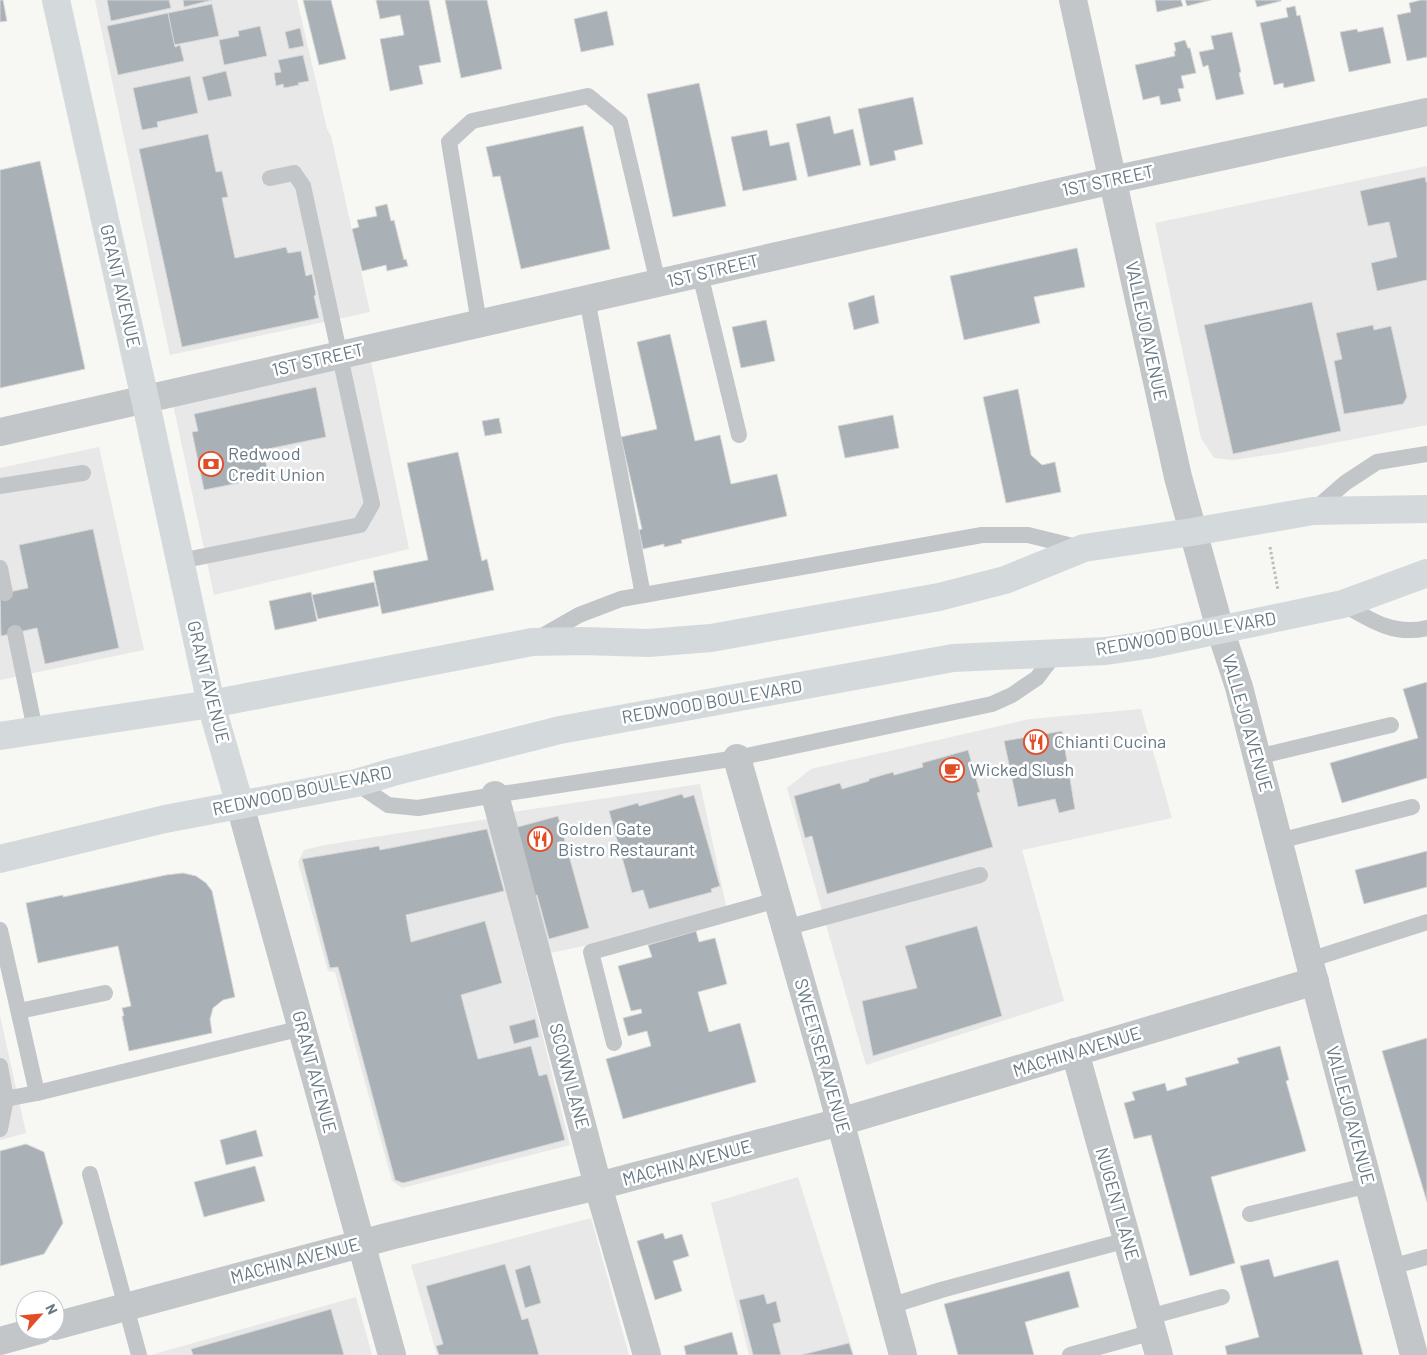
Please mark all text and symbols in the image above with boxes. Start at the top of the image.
street label: 1ST STREET [1060,160,1156,201]
street label: GRANT AVENUE [96,222,146,349]
street label: 1ST STREET [665,249,761,291]
street label: VALLEJO AVENUE [1121,259,1173,403]
street label: 1ST STREET [270,338,366,380]
place label: Redwood Credit Union [228,442,325,485]
bank icon: Redwood Credit Union [198,451,224,477]
street label: REDWOOD BOULEVARD [1094,606,1278,660]
street label: GRANT AVENUE [183,618,235,745]
street label: VALLEJO AVENUE [1218,651,1278,794]
street label: REDWOOD BOULEVARD [620,674,804,728]
restaurant icon: Chianti Cucina [1023,729,1049,755]
place label: Chianti Cucina [1054,730,1166,752]
cafe icon: Wicked Slush [939,757,965,783]
place label: Wicked Slush [970,758,1074,780]
street label: REDWOOD BOULEVARD [210,760,393,820]
place label: Golden Gate Bistro Restaurant [558,817,695,860]
restaurant icon: Golden Gate Bistro Restaurant [527,826,553,852]
street label: SWEETSER AVENUE [790,976,856,1136]
street label: GRANT AVENUE [288,1008,342,1135]
street label: SCOWN LANE [545,1020,595,1131]
street label: MACHIN AVENUE [1010,1021,1143,1081]
street label: VALLEJO AVENUE [1322,1043,1380,1186]
street label: MACHIN AVENUE [620,1134,754,1190]
street label: NUGENT LANE [1091,1145,1145,1263]
street label: MACHIN AVENUE [228,1232,362,1288]
north arrow [15,1290,65,1340]
text: N [42,1301,62,1317]

